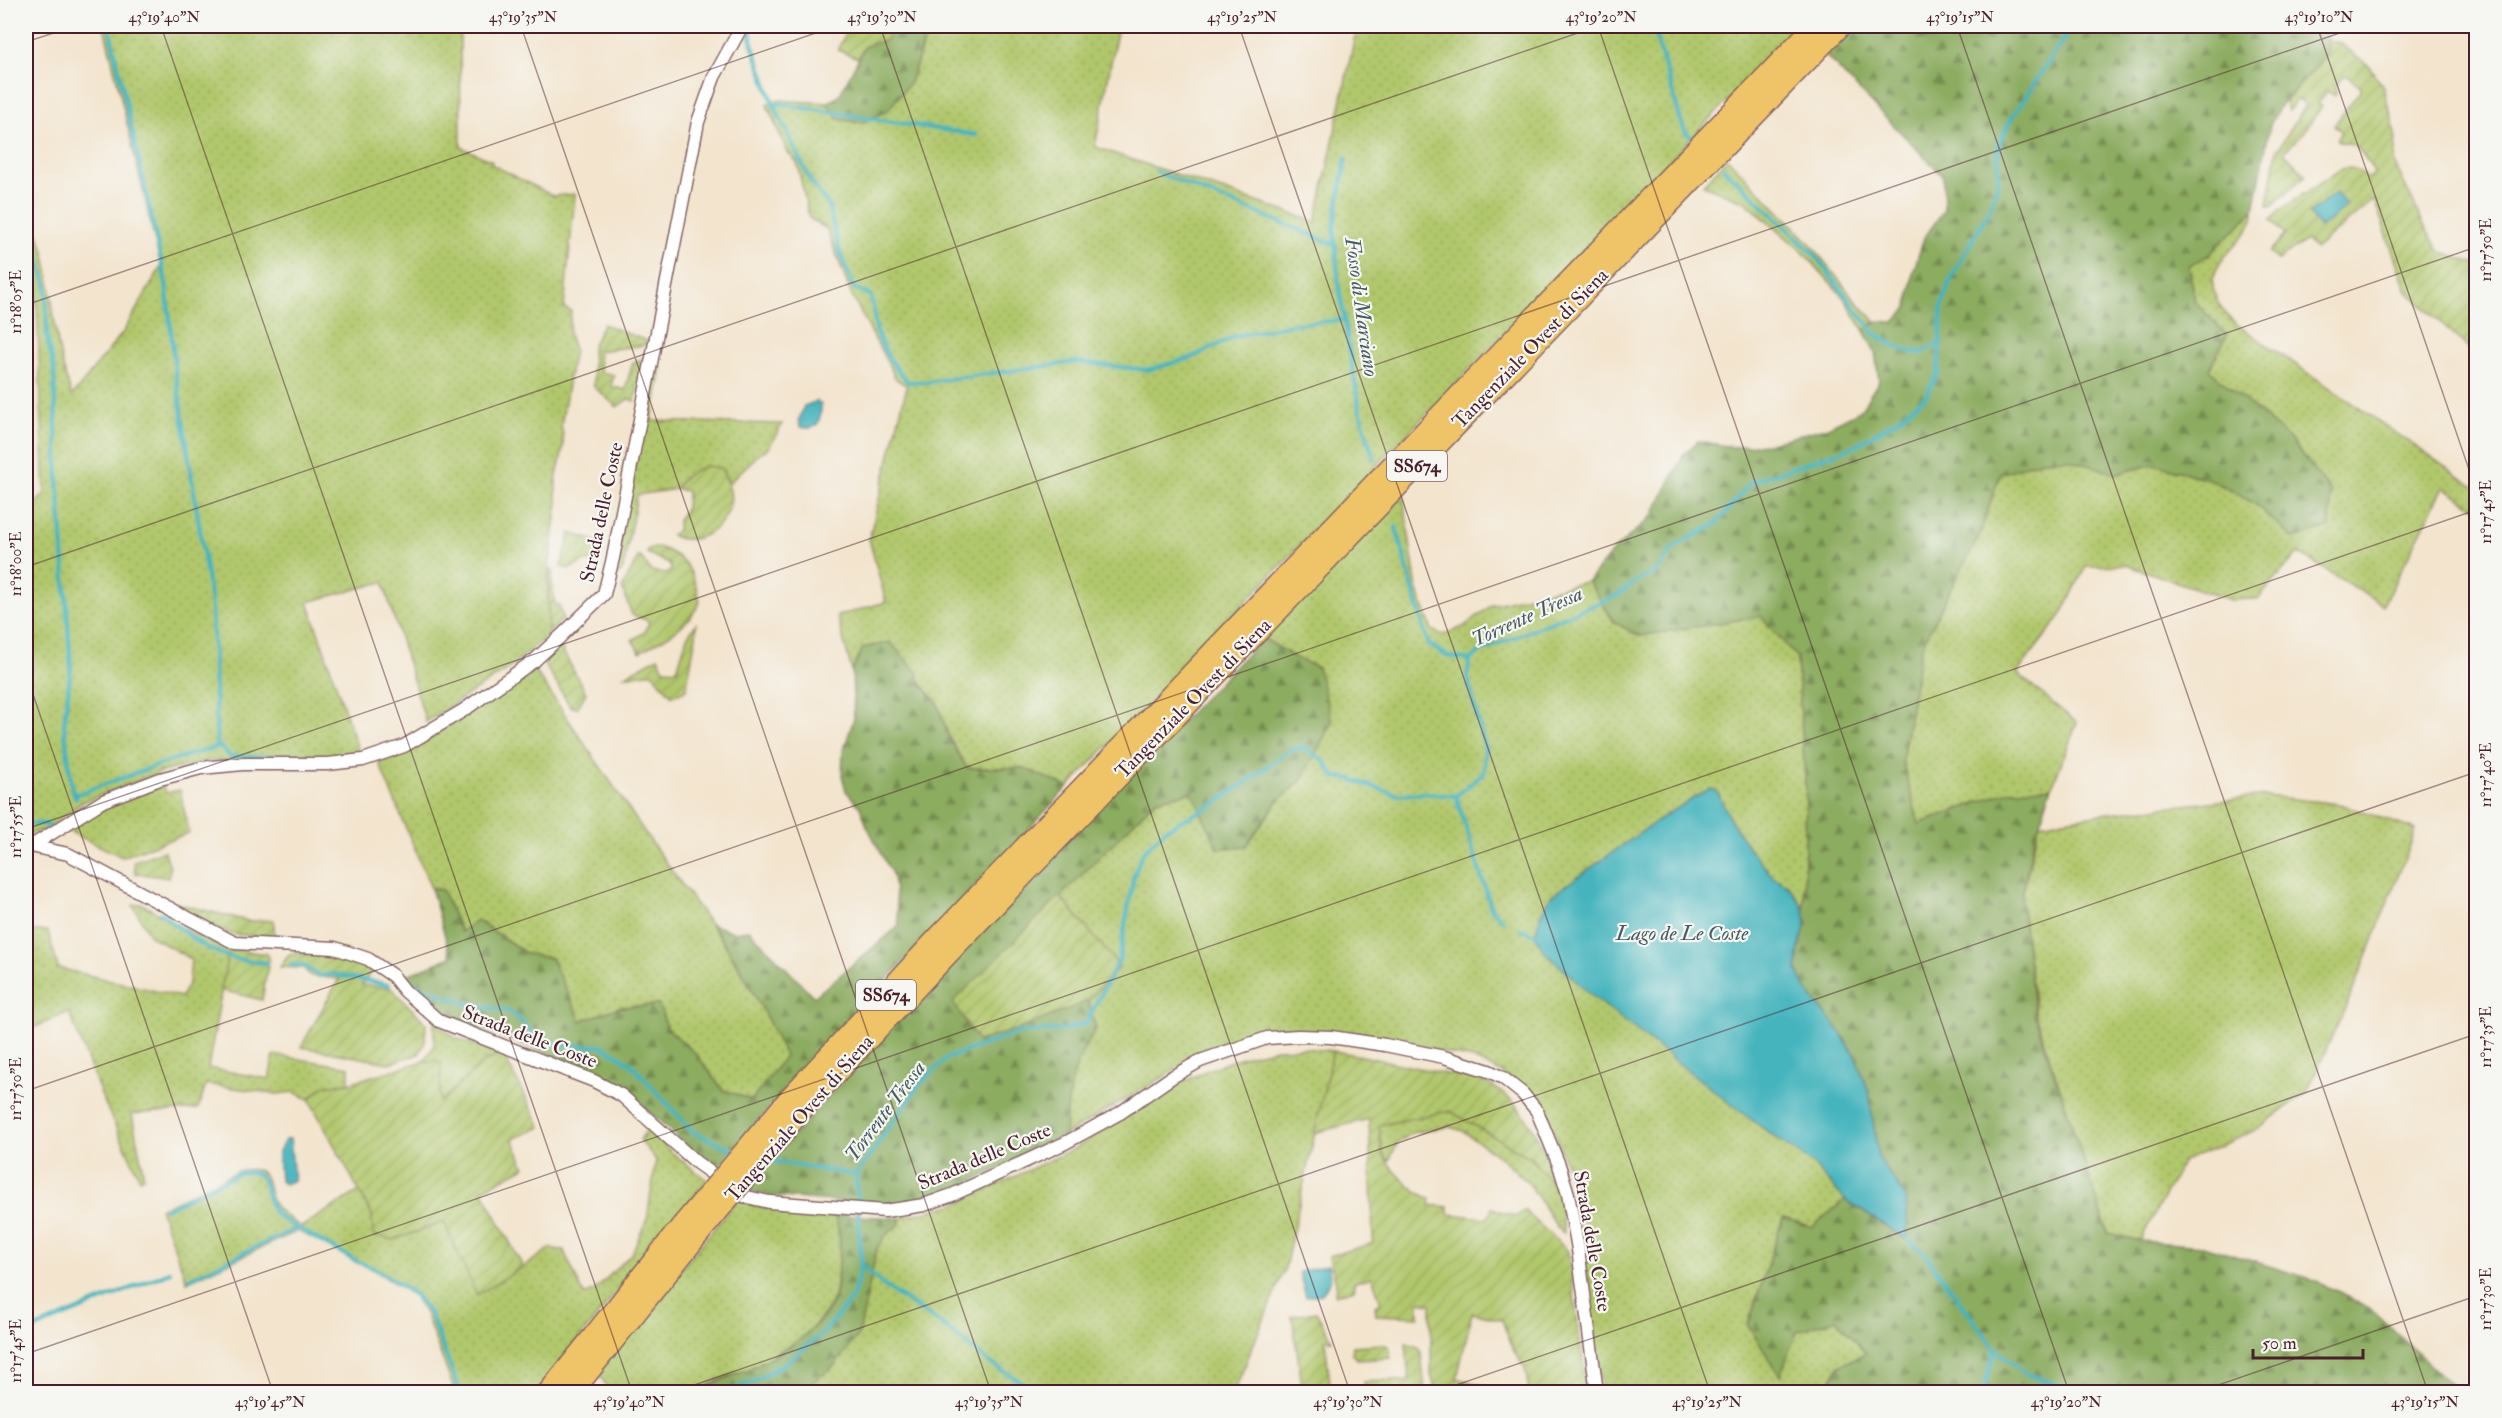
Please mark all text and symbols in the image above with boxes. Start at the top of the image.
text: 43°19'40"N [128,8,200,27]
text: 43°19'35"N [489,8,558,27]
text: 43°19'30"N [847,8,917,27]
text: 43°19'25"N [1207,8,1278,27]
text: 43°19'20"N [1565,8,1637,27]
text: 43°19'15"N [1926,8,1994,27]
text: 43°19'10"N [2285,8,2354,27]
text: 11°17'50"E [2477,218,2496,282]
water label: Fosso di Marciano [1338,235,1385,378]
street label: Tangenziale Ovest di Siena [1447,262,1614,434]
text: 11°18'05"E [7,270,26,334]
street label: Strada delle Coste [574,440,629,584]
road number: SS674 [1387,451,1447,481]
text: 11°17'45"E [2477,480,2496,544]
text: 11°18'00"E [7,531,26,596]
water label: Torrente Tressa [1467,580,1587,653]
street label: Tangenziale Ovest di Siena [1110,612,1277,784]
text: 11°17'40"E [2477,742,2496,808]
text: 11°17'55"E [7,795,26,858]
water label: Lago de Le Coste [1615,920,1749,947]
road number: SS674 [856,980,916,1010]
street label: Strada delle Coste [459,999,601,1074]
text: 11°17'35"E [2477,1006,2496,1068]
street label: Tangenziale Ovest di Siena [720,1029,879,1207]
water label: Torrente Tressa [839,1055,932,1167]
text: 11°17'50"E [7,1057,26,1121]
street label: Strada delle Coste [914,1117,1055,1196]
street label: Strada delle Coste [1568,1169,1617,1313]
text: 11°17'30"E [2477,1267,2496,1330]
text: 11°17'45"E [7,1319,26,1383]
scale bar [2253,1322,2362,1360]
text: 50 m [2262,1332,2297,1355]
text: 43°19'45"N [235,1393,306,1412]
text: 43°19'40"N [593,1393,665,1412]
text: 43°19'35"N [955,1393,1024,1412]
text: 43°19'30"N [1313,1393,1383,1412]
text: 43°19'25"N [1672,1393,1743,1412]
text: 43°19'20"N [2030,1393,2102,1412]
text: 43°19'15"N [2391,1393,2459,1412]

